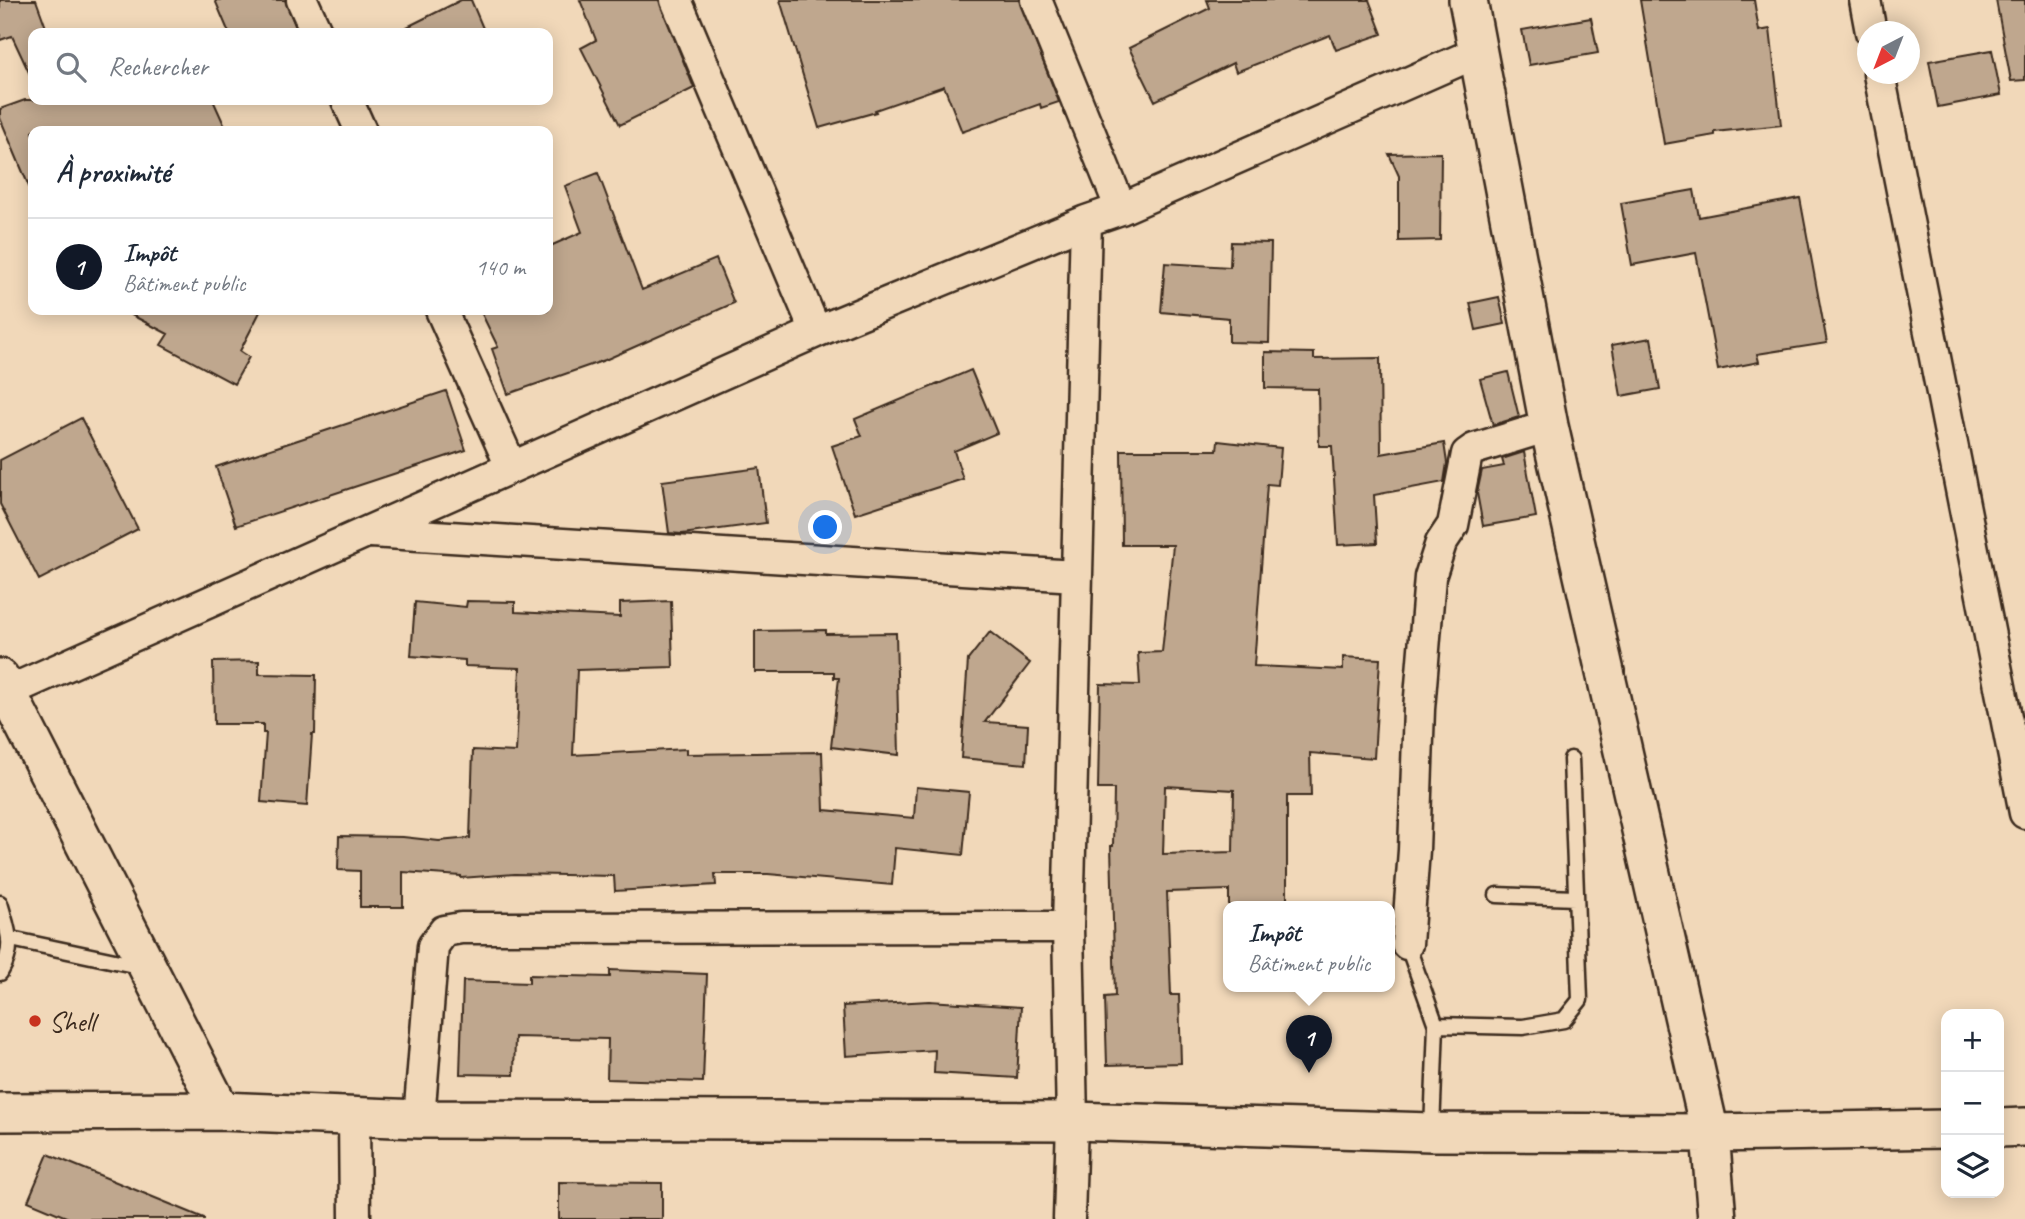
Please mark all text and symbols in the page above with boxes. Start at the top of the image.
north arrow [1857,21,1920,84]
search box [28,28,553,105]
icon: search [52,48,90,86]
text: Rechercher [108,50,208,83]
text: À proximité [56,153,170,191]
text: Impôt [123,236,176,269]
text: 1 [74,253,84,282]
text: 140 m [476,253,525,282]
text: Bâtiment public [123,269,246,298]
your location [808,510,842,544]
popup [1223,901,1395,992]
text: Impôt [1248,916,1301,949]
text: Bâtiment public [1248,949,1370,978]
place label: Shell [49,1004,100,1039]
map controls [1941,1009,2004,1198]
button: + [1941,1009,2004,1072]
marker: Shell [27,1013,43,1029]
pin: 1 [1286,1015,1332,1073]
button: − [1941,1072,2004,1135]
button: layers [1941,1135,2004,1198]

